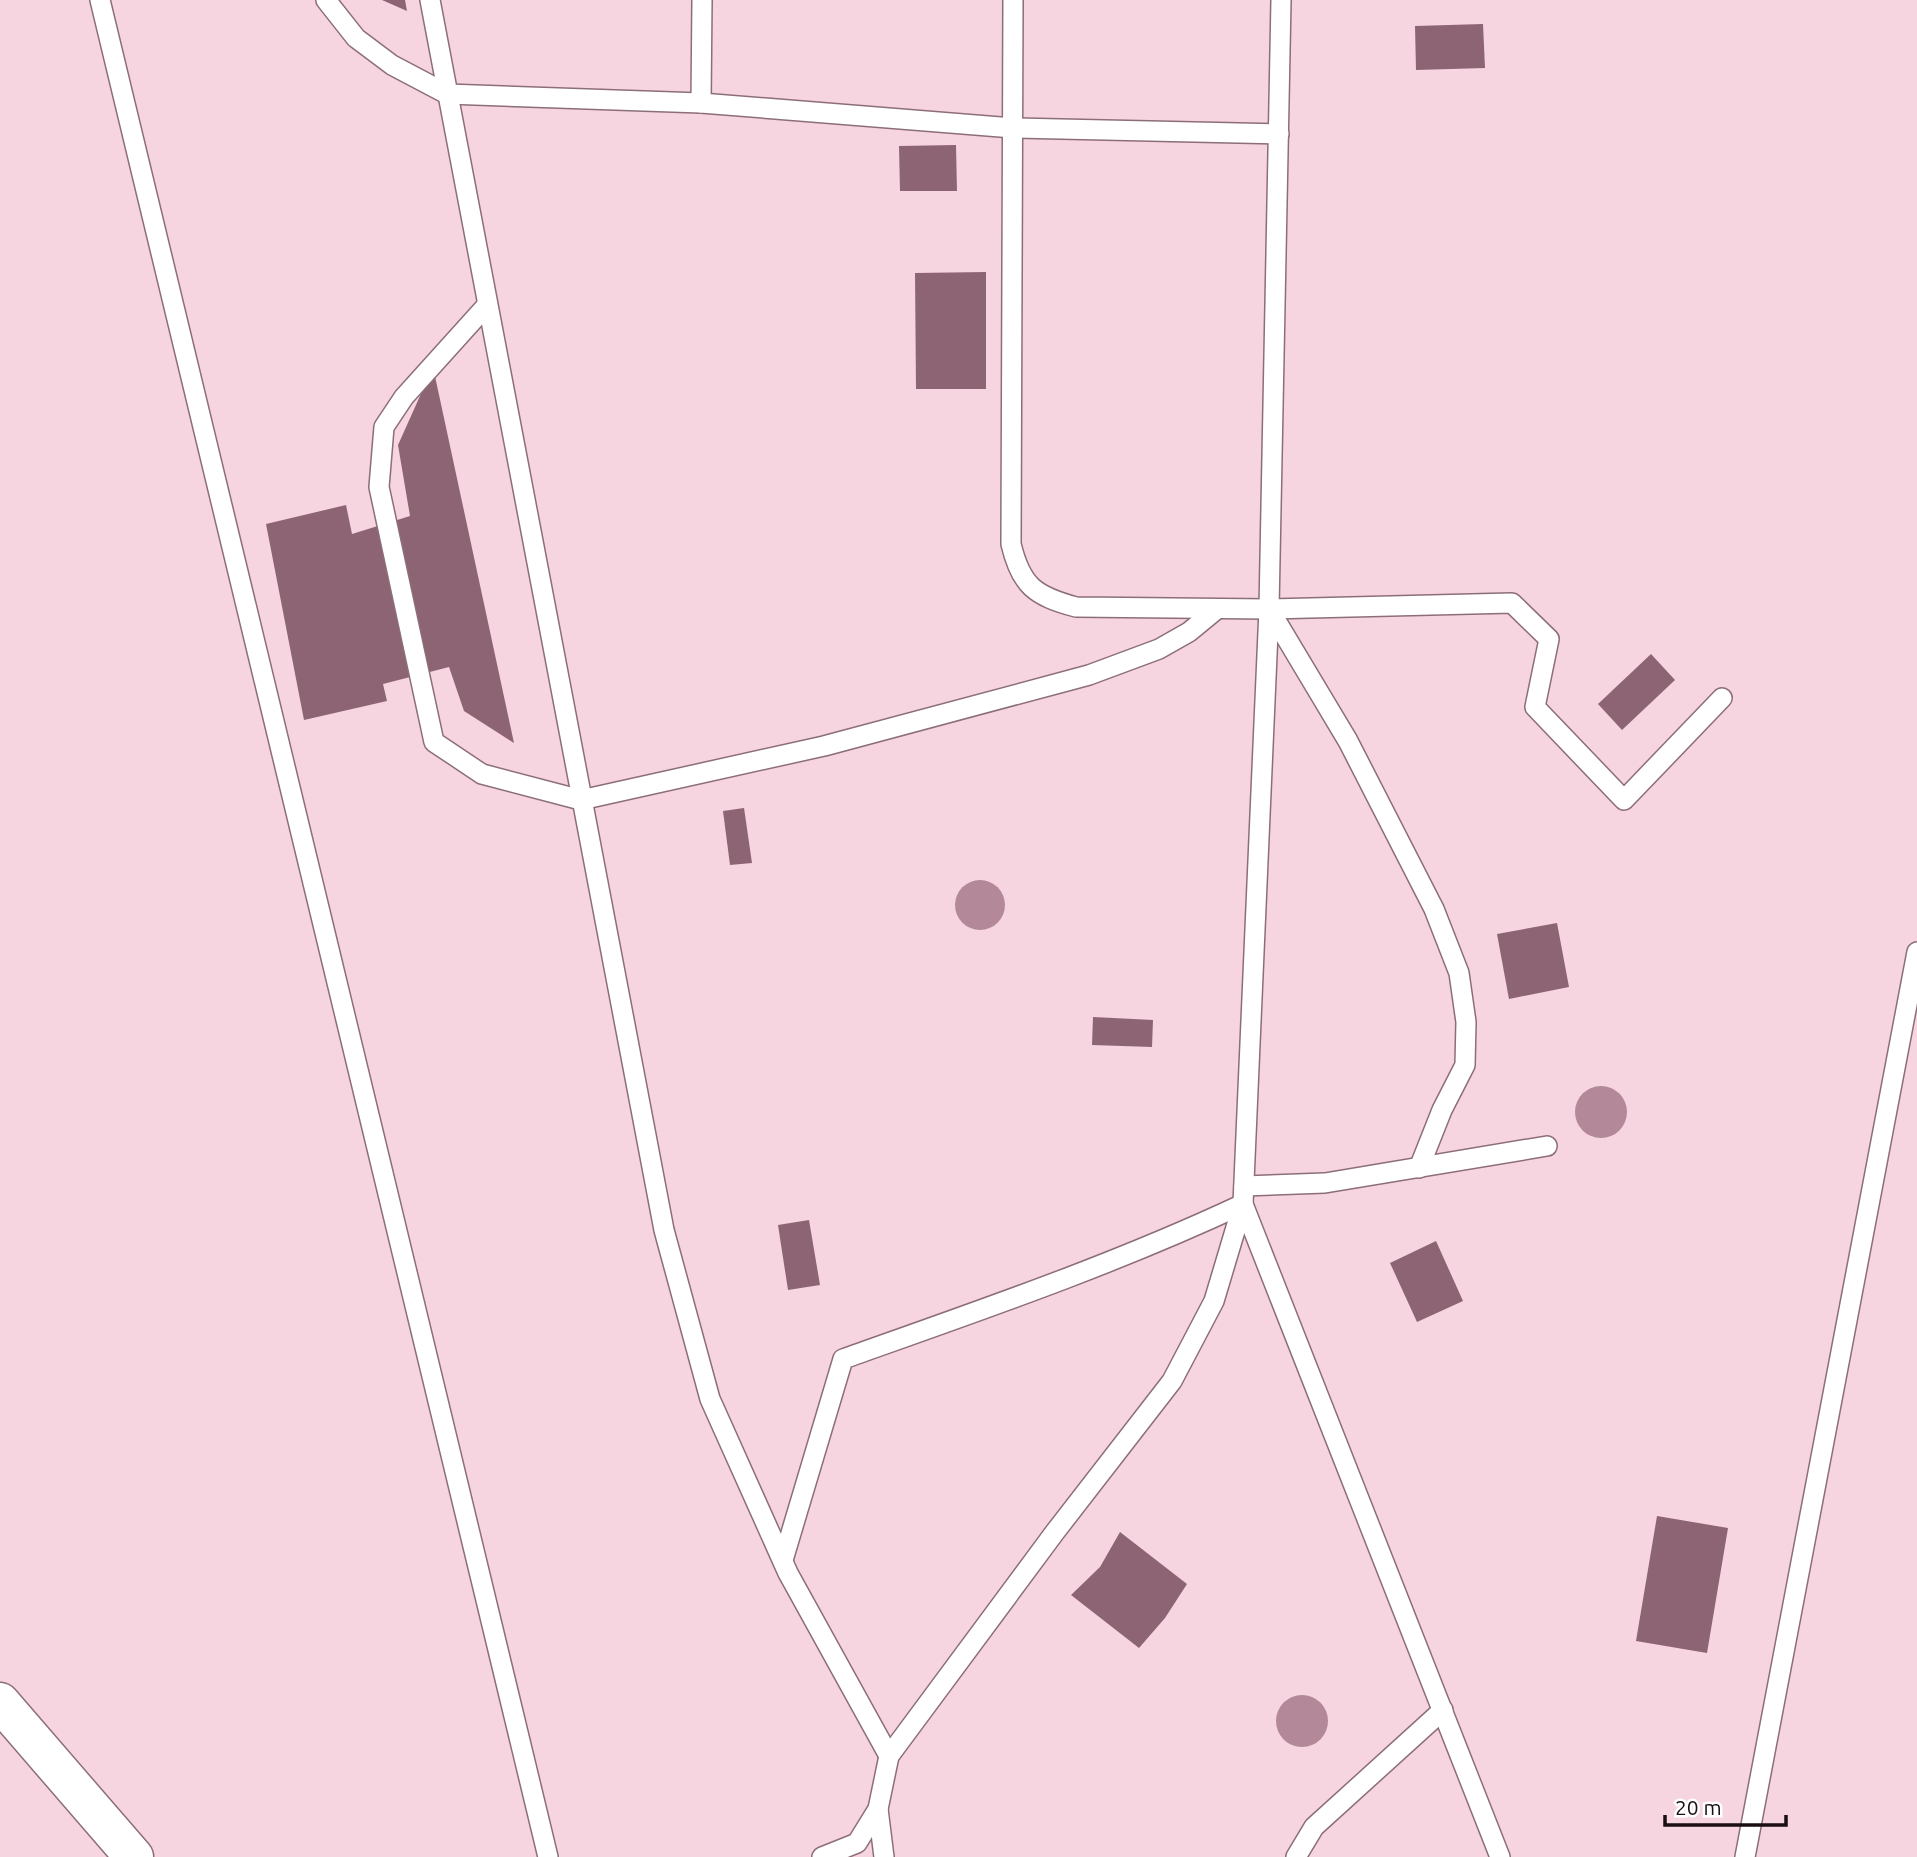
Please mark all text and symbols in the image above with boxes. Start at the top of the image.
scale bar [1665,1784,1786,1828]
text: 20 m [1675,1795,1722,1819]

